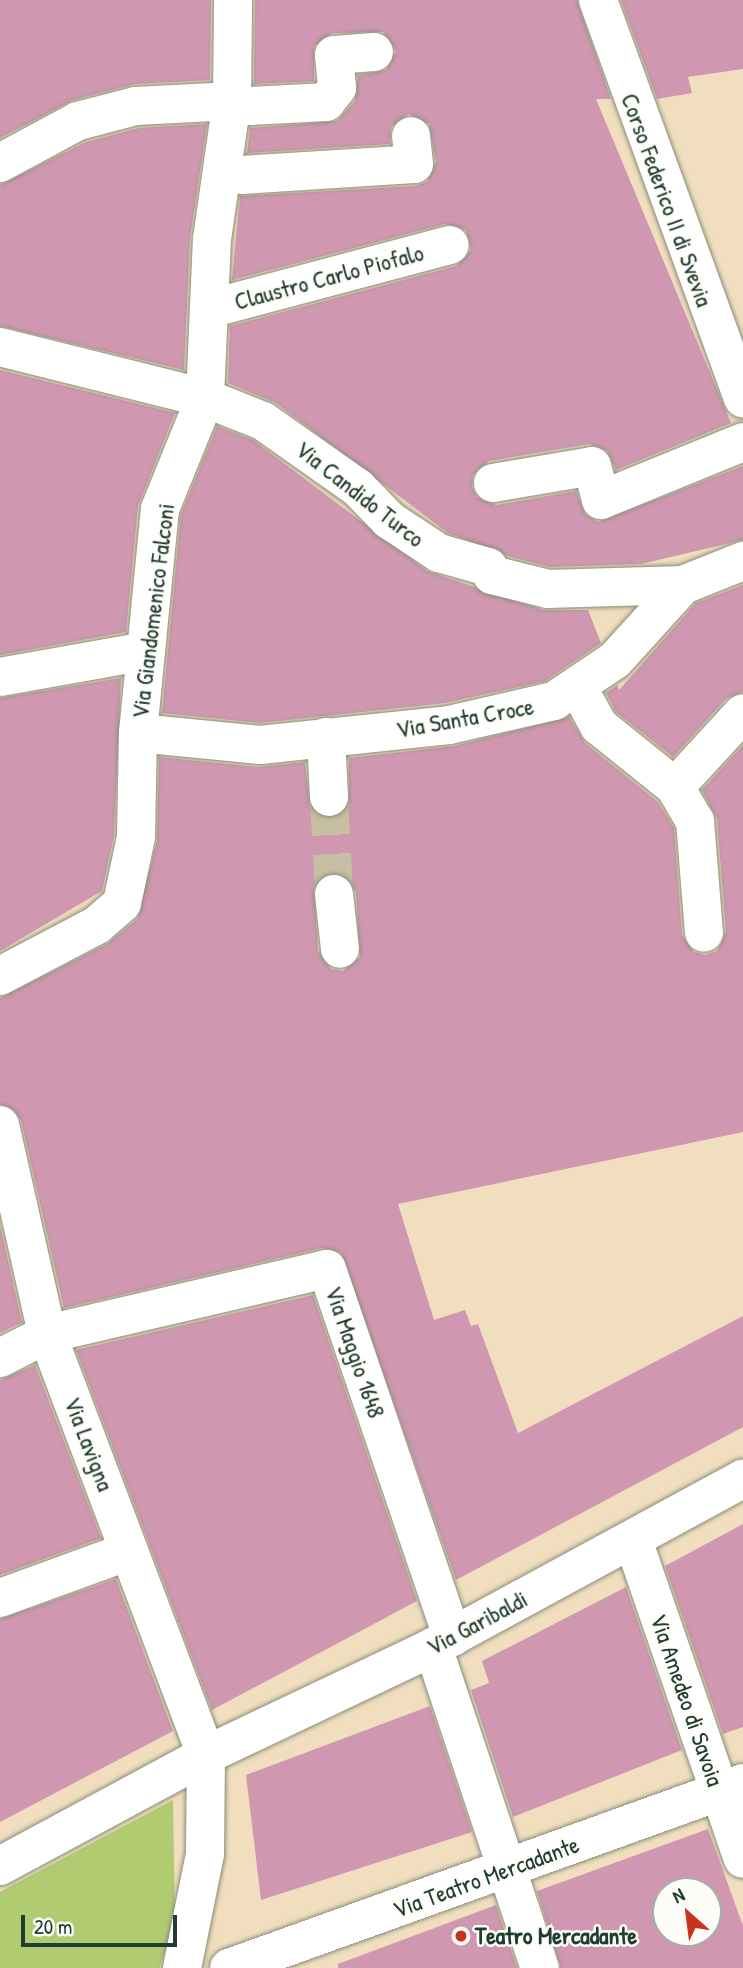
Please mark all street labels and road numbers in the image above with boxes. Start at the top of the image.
street label: Corso Federico II di Svevia [615,90,719,310]
street label: Claustro Carlo Piofalo [231,238,427,316]
street label: Via Candido Turco [290,435,430,553]
street label: Via Giandomenico Falconi [126,502,180,720]
street label: Via Santa Croce [394,692,536,744]
street label: Via Maggio 1648 [319,1283,391,1421]
street label: Via Lavigna [58,1393,120,1495]
street label: Via Garibaldi [422,1585,532,1661]
street label: Via Amedeo di Savoia [644,1610,730,1790]
street label: Via Teatro Mercadante [389,1830,583,1924]

